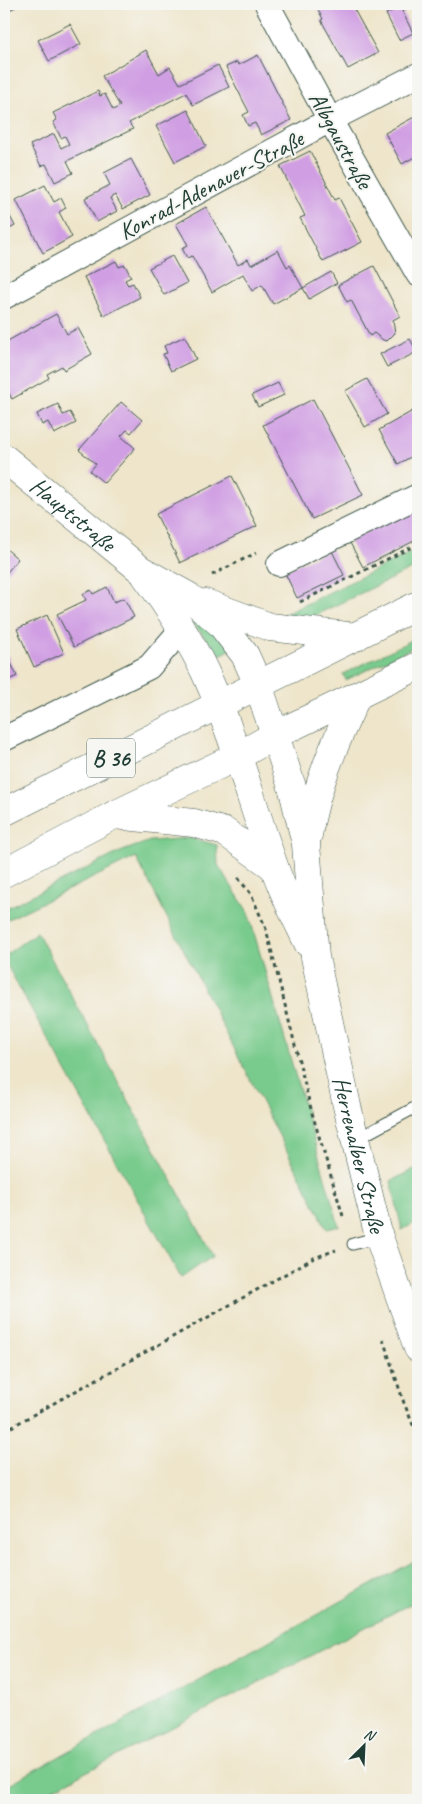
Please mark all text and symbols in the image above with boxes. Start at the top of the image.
street label: Albgaustraße [302,86,381,196]
street label: Konrad-Adenauer-Straße [113,123,310,246]
street label: Hauptstraße [24,470,124,560]
road number: B 36 [87,738,135,778]
street label: Herrenalber Straße [326,1074,393,1238]
north arrow [340,1722,390,1772]
text: N [362,1725,379,1745]

